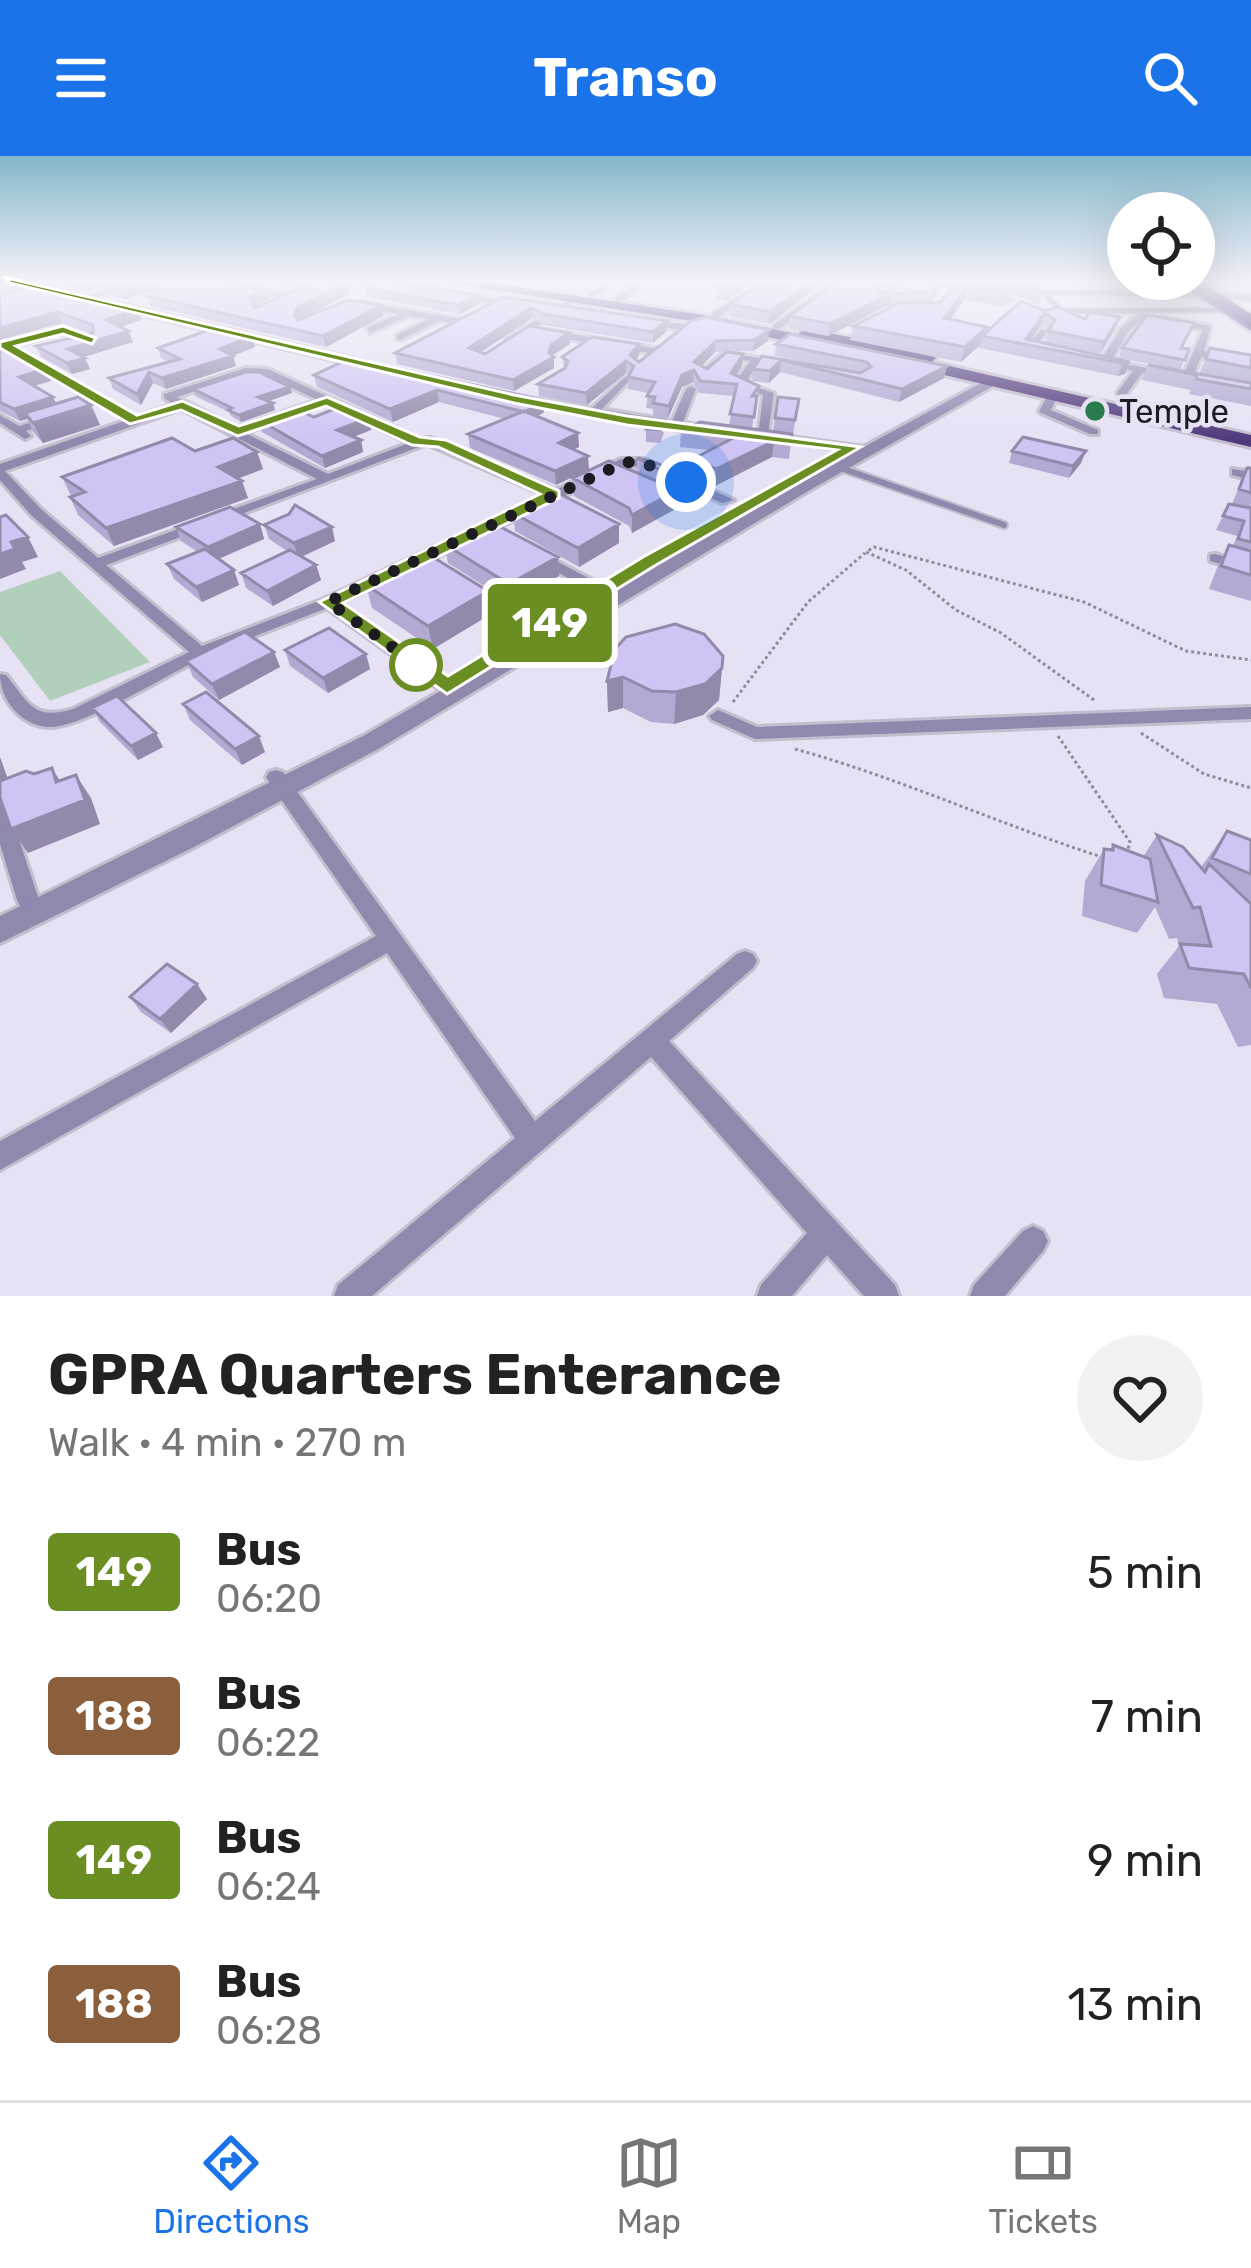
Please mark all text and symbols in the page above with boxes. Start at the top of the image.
icon: menu [48,45,114,111]
icon: search [1137,45,1203,111]
text: Transo [533,46,718,110]
map controls [1107,192,1215,300]
button: locate [1107,192,1215,300]
place label: Temple [1119,392,1229,431]
marker: Temple [1082,398,1108,424]
your location [656,452,716,512]
line badge: 149 [481,584,619,662]
text: 149 [512,598,588,648]
unlabelled marker [391,640,441,690]
button: heart [1077,1335,1203,1461]
text: GPRA Quarters Enterance [48,1341,782,1408]
text: Walk · 4 min · 270 m [48,1420,407,1466]
text: Bus [216,1523,301,1576]
text: 5 min [1087,1546,1203,1599]
text: 149 [76,1547,152,1597]
text: 06:20 [216,1576,322,1622]
text: Bus [216,1667,301,1720]
text: 7 min [1091,1690,1203,1743]
text: 188 [75,1691,153,1741]
text: 06:22 [216,1720,320,1766]
text: Bus [216,1811,301,1864]
text: 9 min [1087,1834,1203,1887]
text: 149 [76,1835,152,1885]
text: 06:24 [216,1864,321,1910]
text: Bus [216,1955,301,2008]
text: 13 min [1068,1978,1203,2031]
text: 188 [75,1979,153,2029]
text: 06:28 [216,2008,322,2054]
tab: Directions [153,2130,309,2241]
tab: Map [616,2130,682,2241]
tab: Tickets [988,2130,1098,2241]

